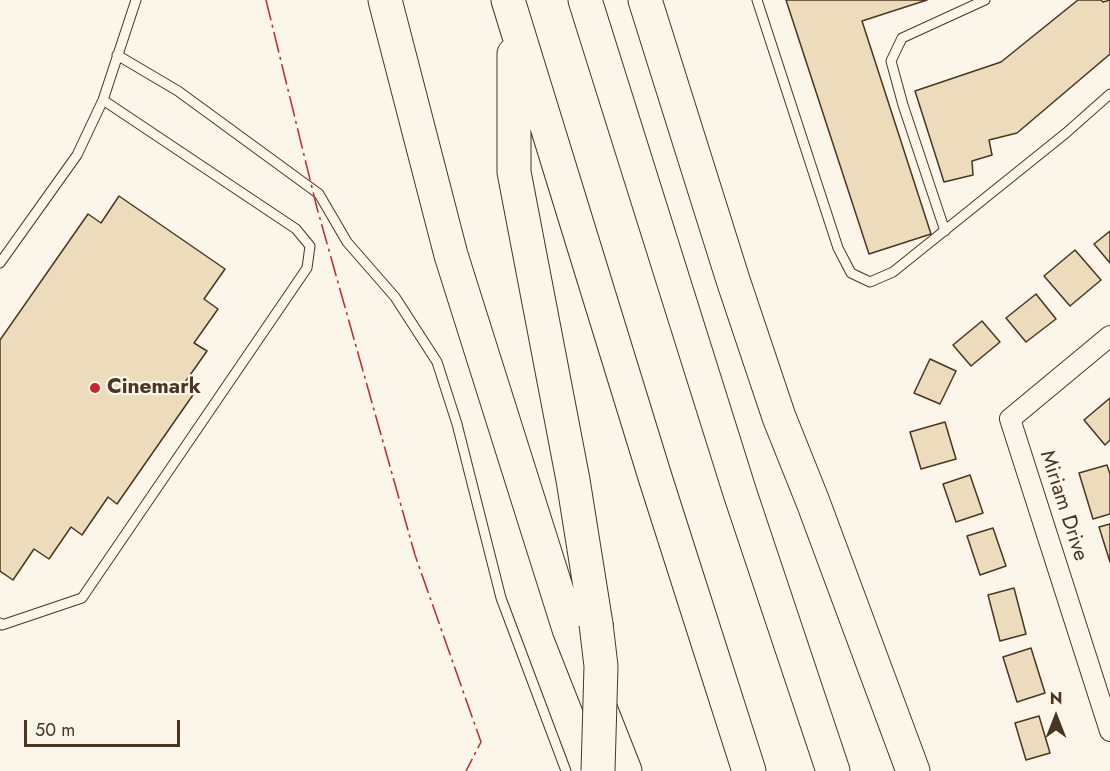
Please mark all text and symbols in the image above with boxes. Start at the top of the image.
place label: Cinemark [107,375,201,401]
marker: Cinemark [88,381,102,395]
street label: Miriam Drive [1033,448,1093,564]
north arrow [1026,687,1086,747]
text: N [1050,687,1062,710]
scale bar [27,708,183,746]
text: 50 m [35,717,75,743]

